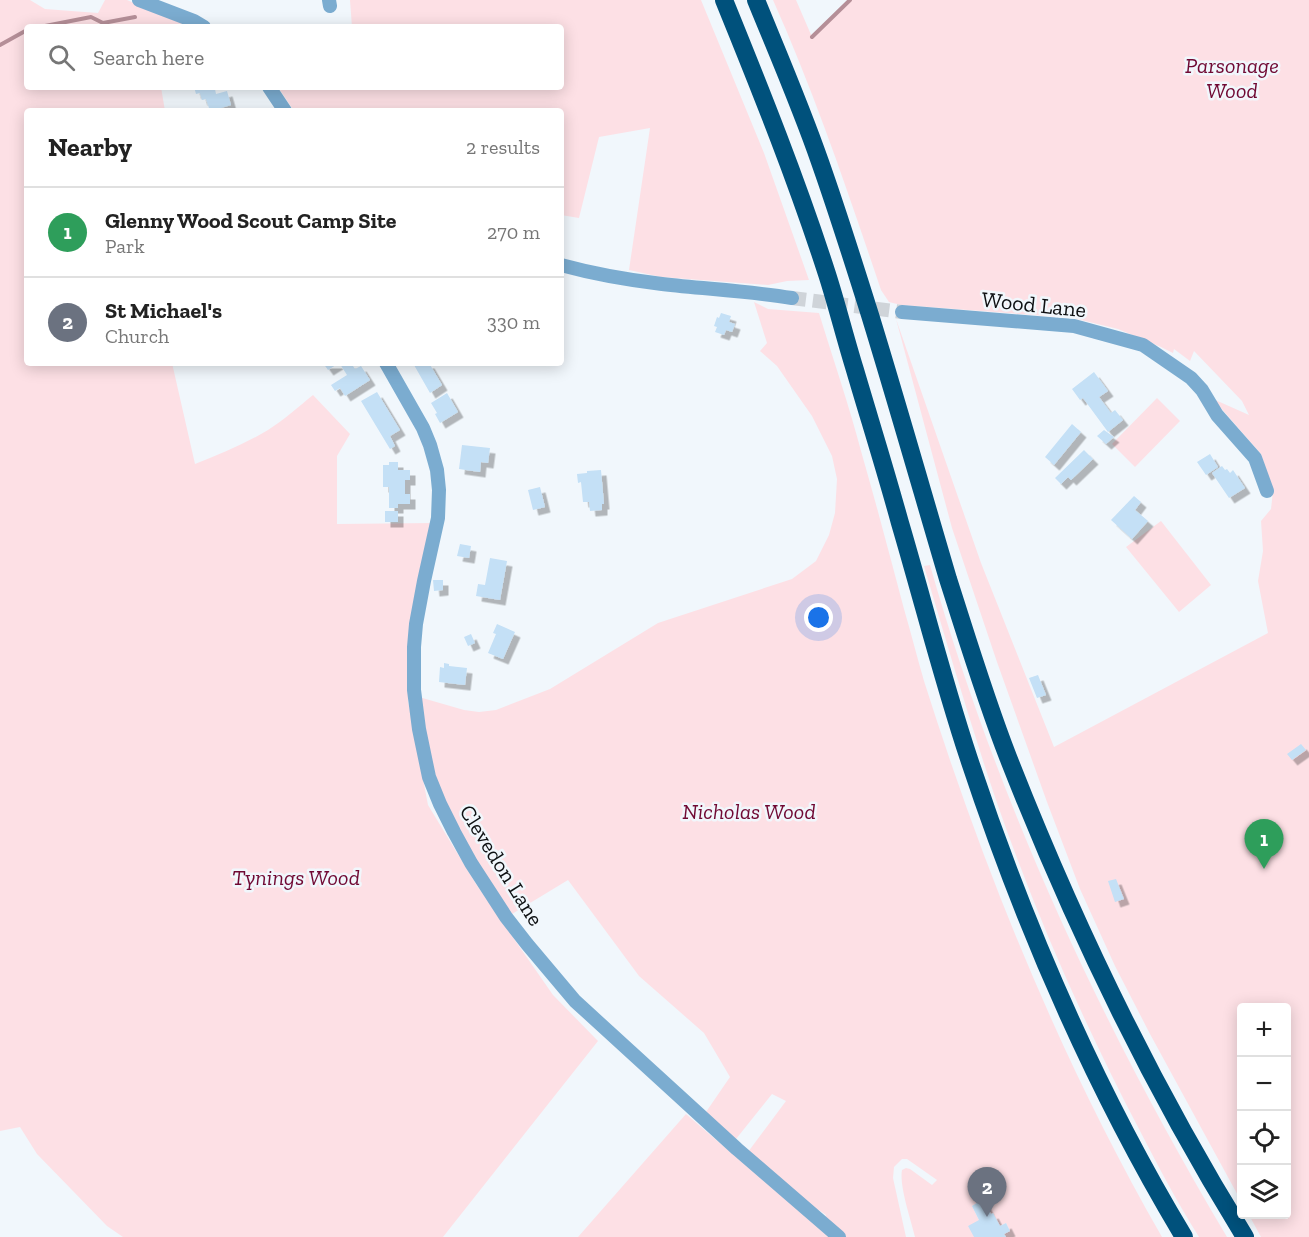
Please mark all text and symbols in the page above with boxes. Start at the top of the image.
search box [24,24,564,90]
icon: search [45,41,78,74]
text: Search here [93,44,204,71]
park label: Parsonage Wood [1185,52,1279,104]
text: Nearby [48,131,132,163]
text: 2 results [466,135,540,159]
text: Glenny Wood Scout Camp Site [105,207,396,234]
text: 1 [63,220,72,244]
text: 270 m [487,220,540,244]
text: Park [105,234,145,258]
street label: Wood Lane [980,286,1087,323]
text: St Michael's [105,297,222,324]
text: 2 [62,310,73,334]
text: 330 m [487,310,540,334]
text: Church [105,324,169,348]
your location [804,603,833,632]
park label: Nicholas Wood [682,798,816,825]
street label: Clevedon Lane [454,800,550,931]
pin: 1 [1244,820,1284,869]
park label: Tynings Wood [232,864,360,891]
map controls [1237,1003,1291,1219]
button: + [1237,1003,1291,1057]
button: − [1237,1057,1291,1111]
button: locate [1237,1111,1291,1165]
button: layers [1237,1165,1291,1219]
pin: 2 [968,1168,1006,1217]

